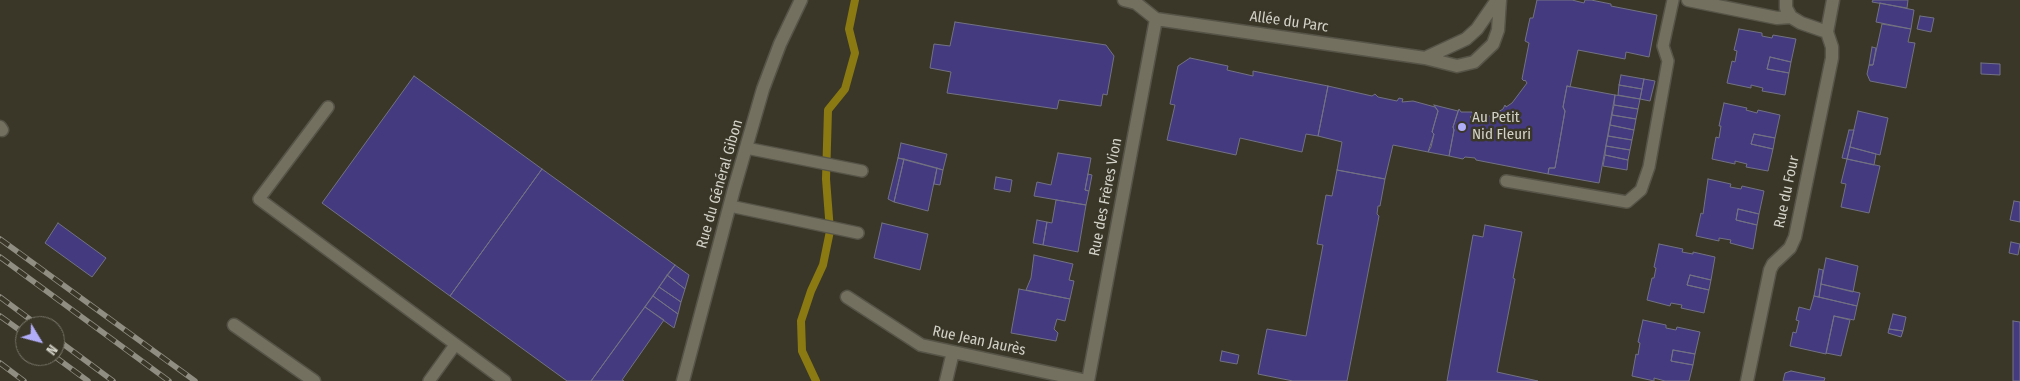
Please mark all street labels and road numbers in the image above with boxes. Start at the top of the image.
street label: Allée du Parc [1249,8,1329,36]
street label: Rue du Général Gibon [693,117,747,251]
street label: Rue des Frères Vion [1086,136,1126,258]
street label: Rue du Four [1771,154,1803,230]
street label: Rue Jean Jaurès [931,322,1027,360]

